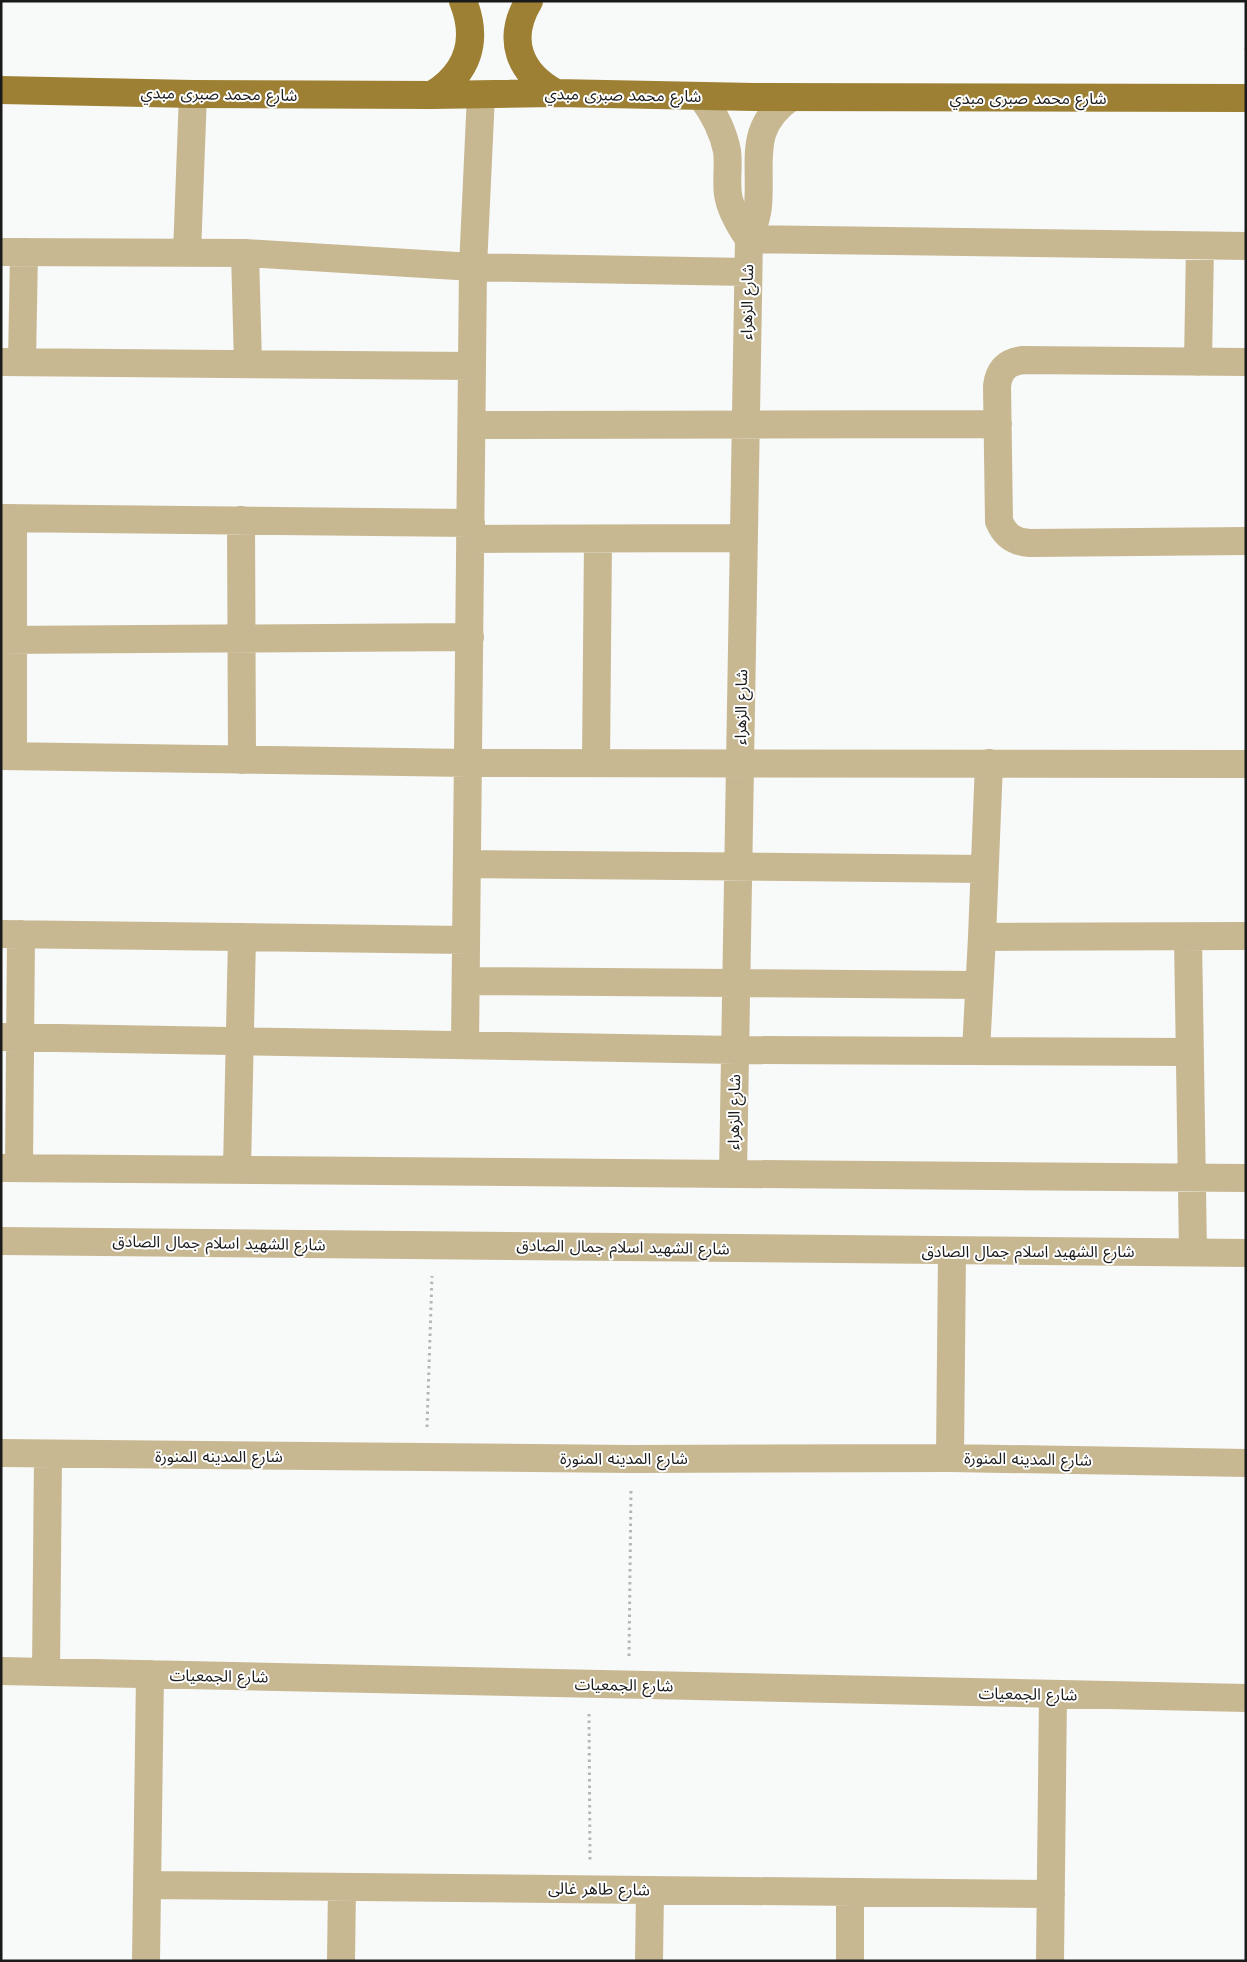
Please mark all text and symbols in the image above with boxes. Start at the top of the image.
street label: شارع محمد صبرى مبدي [140,83,298,108]
street label: شارع محمد صبرى مبدي [544,84,702,109]
street label: شارع محمد صبرى مبدي [950,89,1106,111]
street label: شارع الزهراء [737,264,760,340]
street label: شارع الزهراء [731,669,754,745]
street label: شارع الزهراء [724,1074,747,1150]
street label: شارع الشهيد اسلام جمال الصادق [112,1232,326,1257]
street label: شارع الشهيد اسلام جمال الصادق [516,1236,730,1261]
street label: شارع الشهيد اسلام جمال الصادق [921,1242,1135,1264]
street label: شارع المدينه المنورة [155,1447,283,1469]
street label: شارع المدينه المنورة [964,1448,1092,1473]
street label: شارع المدينه المنورة [560,1449,688,1471]
street label: شارع الجمعيات [169,1666,269,1689]
street label: شارع الجمعيات [574,1675,674,1698]
street label: شارع الجمعيات [978,1684,1078,1707]
street label: شارع طاهر غالى [548,1879,650,1902]

